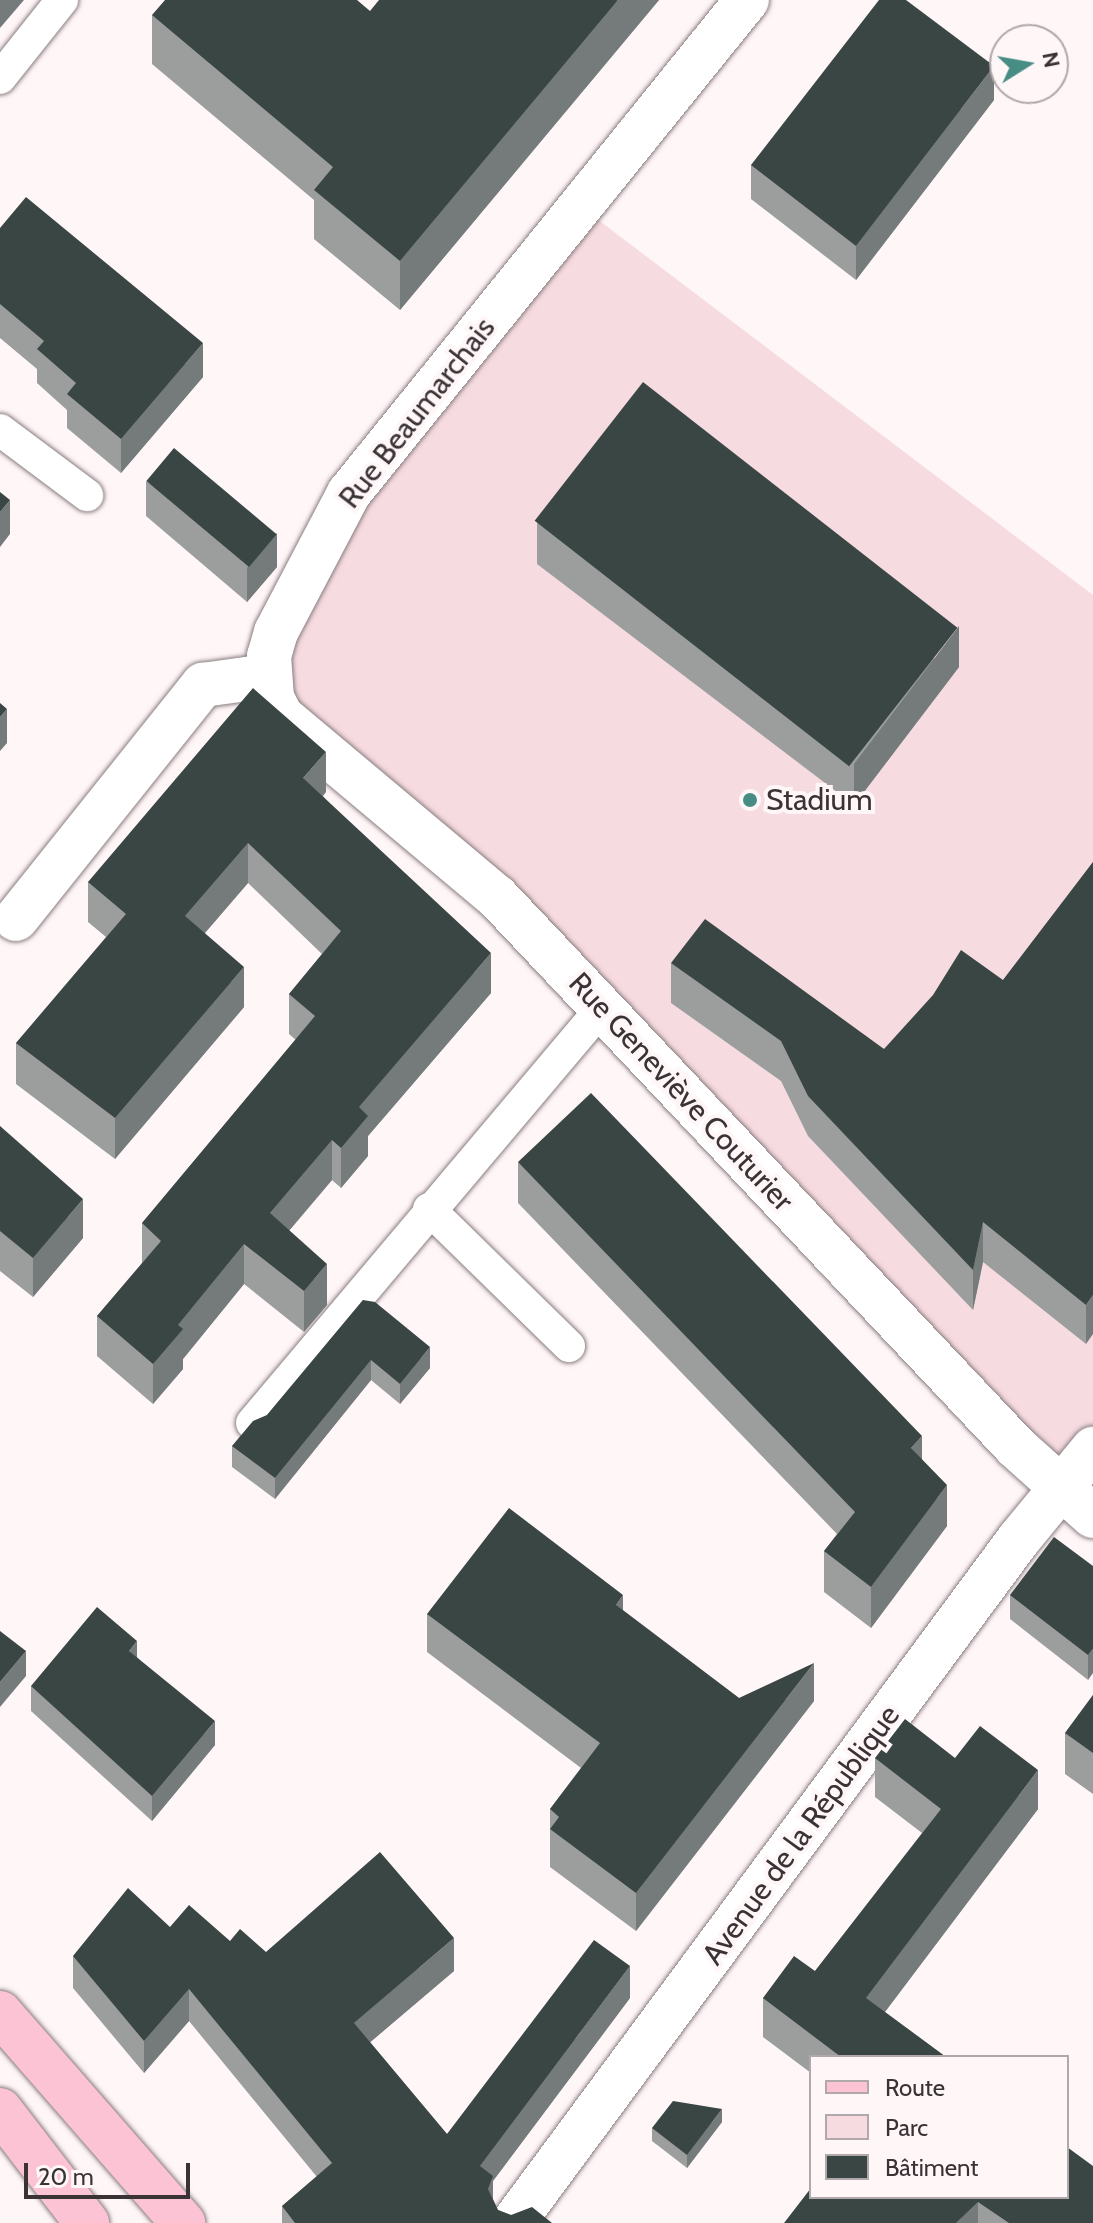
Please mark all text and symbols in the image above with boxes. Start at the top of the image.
north arrow [989,24,1069,104]
text: N [1036,49,1066,70]
street label: Rue Beaumarchais [331,311,503,515]
place label: Stadium [766,782,873,818]
marker: Stadium [741,791,759,809]
street label: Rue Geneviève Couturier [561,965,801,1219]
street label: Avenue de la République [695,1698,907,1972]
legend [809,2055,1069,2199]
text: Route [885,2073,945,2102]
text: Parc [885,2113,928,2142]
scale bar [28,2147,194,2197]
text: Bâtiment [885,2153,978,2182]
text: 20 m [38,2162,94,2191]

